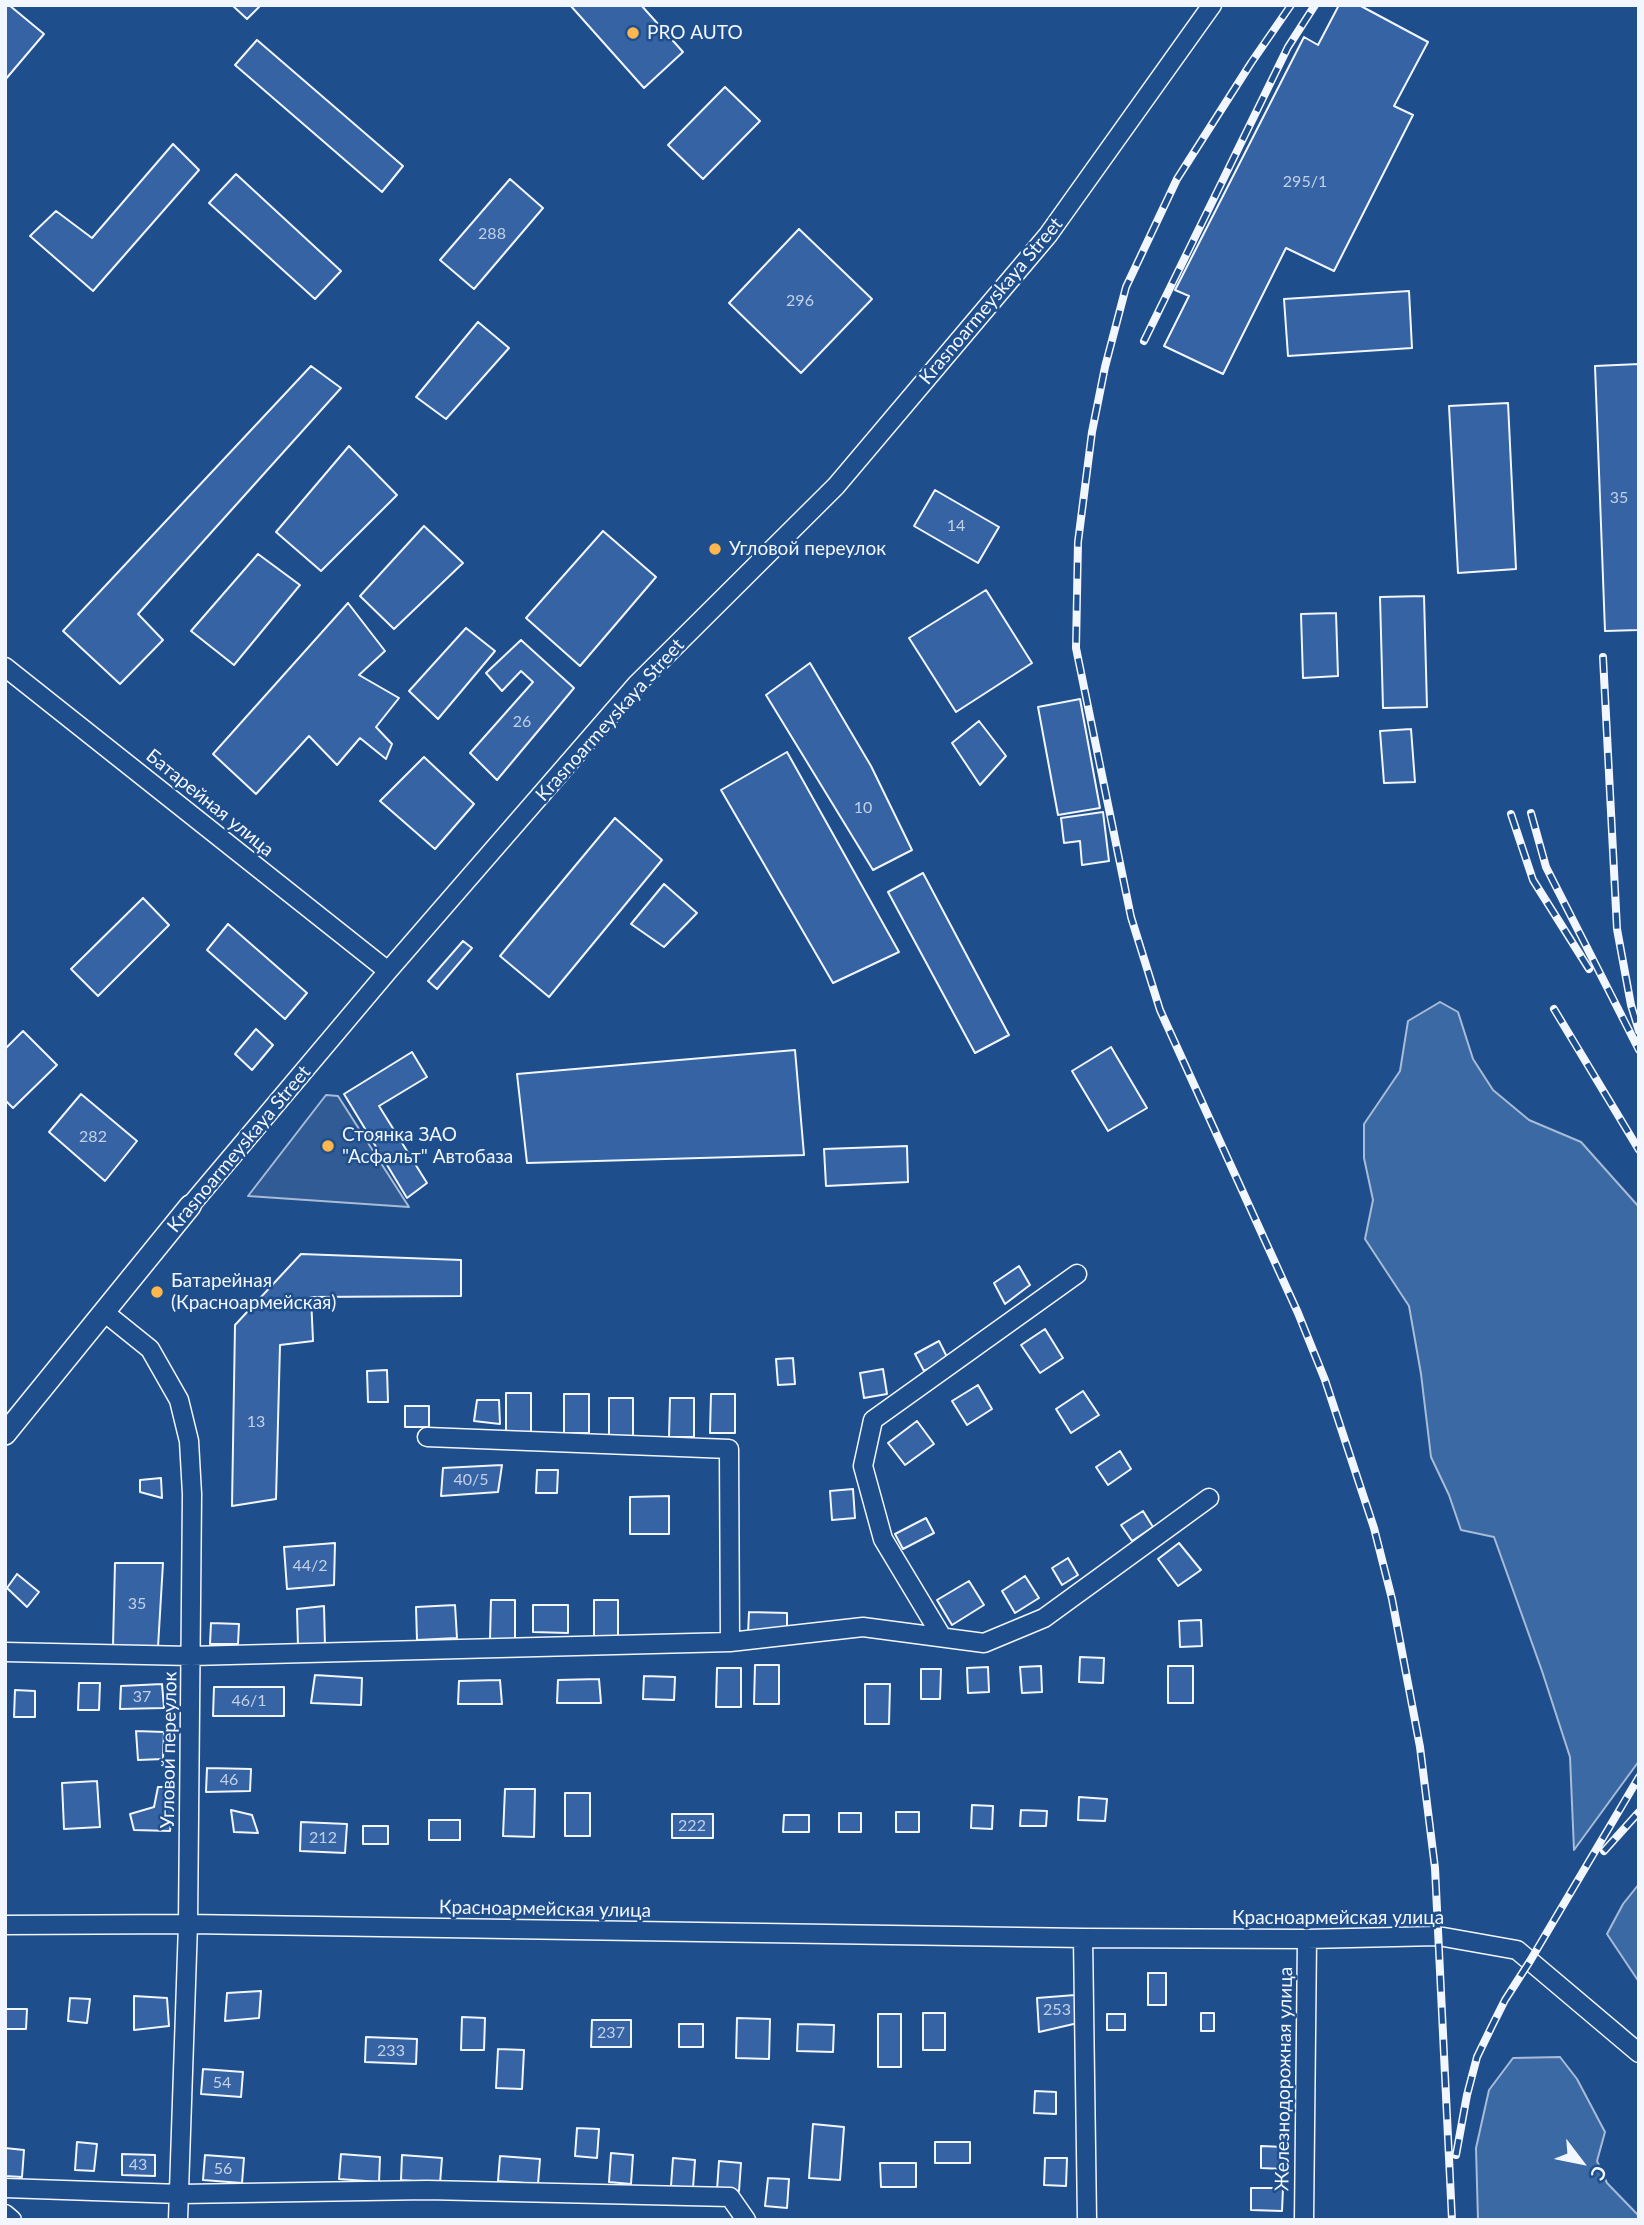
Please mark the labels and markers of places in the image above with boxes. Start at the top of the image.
place label: PRO AUTO [647,22,743,44]
marker: PRO AUTO [625,25,641,41]
place label: Угловой переулок [729,538,886,560]
marker: Угловой переулок [707,541,723,557]
place label: Стоянка ЗАО "Асфальт" Автобаза [342,1124,513,1168]
marker: Стоянка ЗАО "Асфальт" Автобаза [320,1138,336,1154]
place label: Батарейная (Красноармейская) [171,1270,336,1314]
marker: Батарейная (Красноармейская) [149,1284,165,1300]

